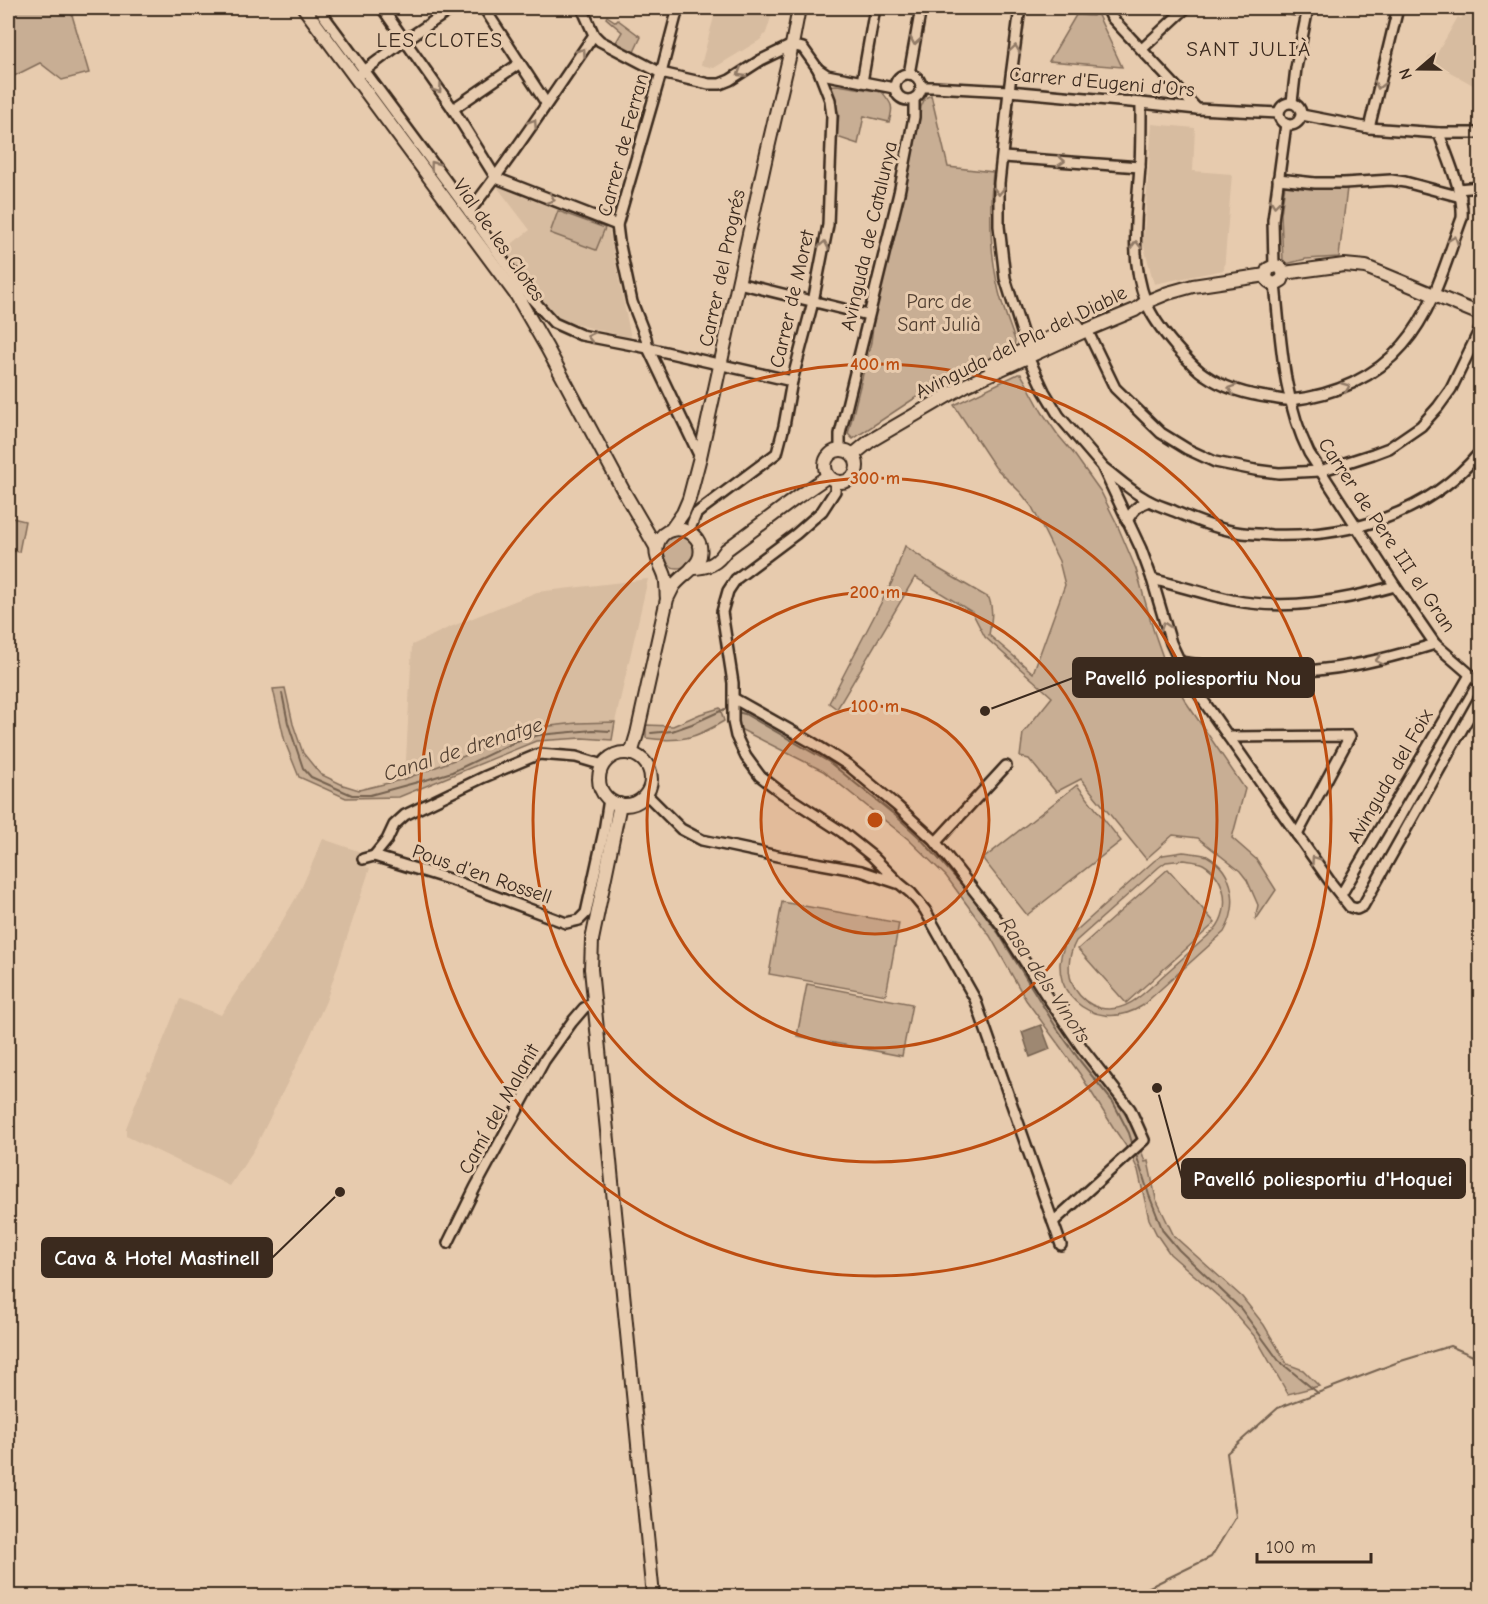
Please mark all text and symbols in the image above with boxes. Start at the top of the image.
district label: LES CLOTES [376,28,504,52]
one-way arrow [909,35,922,45]
district label: SANT JULIÀ [1186,37,1312,61]
north arrow [1389,39,1449,99]
one-way arrow [1008,45,1020,54]
one-way arrow [575,47,586,58]
street label: Carrer d'Eugeni d'Ors [1008,62,1196,102]
one-way arrow [737,65,747,77]
text: N [1396,66,1416,82]
street label: Carrer de Ferran [593,71,653,219]
one-way arrow [1374,80,1387,90]
one-way arrow [431,82,442,93]
one-way arrow [526,119,537,130]
street label: Avinguda de Catalunya [836,139,902,333]
one-way arrow [1057,155,1066,168]
one-way arrow [431,160,442,171]
street label: Vial de les Clotes [448,174,550,306]
street label: Carrer del Progrés [694,187,750,349]
one-way arrow [993,187,1005,196]
one-way arrow [545,192,556,204]
one-way arrow [1269,199,1282,208]
street label: Carrer de Moret [765,227,819,370]
one-way arrow [1446,235,1459,245]
one-way arrow [817,240,830,250]
one-way arrow [1130,241,1142,250]
street label: Avinguda del Pla del Diable [911,281,1131,403]
park label: Parc de Sant Julià [897,290,981,336]
one-way arrow [586,331,596,344]
text: 400 m [850,354,900,375]
one-way arrow [1340,382,1351,394]
one-way arrow [1227,383,1238,396]
street label: Carrer de Pere III el Gran [1313,434,1461,636]
text: 300 m [850,468,900,489]
text: 200 m [850,582,900,603]
one-way arrow [1160,621,1172,632]
one-way arrow [1375,653,1385,666]
callout: Pavelló poliesportiu Nou [1073,658,1314,697]
text: Pavelló poliesportiu Nou [1085,666,1301,690]
text: 100 m [851,696,899,717]
street label: Avinguda del Foix [1342,705,1438,847]
water label: Canal de drenatge [380,712,546,786]
centre of rings [865,810,885,830]
street label: Pous d'en Rossell [409,839,555,909]
one-way arrow [1311,856,1322,867]
water label: Rasa dels Vinots [994,913,1096,1047]
street label: Camí del Malanit [454,1039,545,1178]
callout: Pavelló poliesportiu d'Hoquei [1182,1159,1465,1198]
text: Pavelló poliesportiu d'Hoquei [1193,1167,1453,1191]
callout: Cava & Hotel Mastinell [42,1238,272,1277]
text: Cava & Hotel Mastinell [54,1246,260,1270]
scale bar [1257,1526,1371,1564]
text: 100 m [1266,1537,1316,1558]

